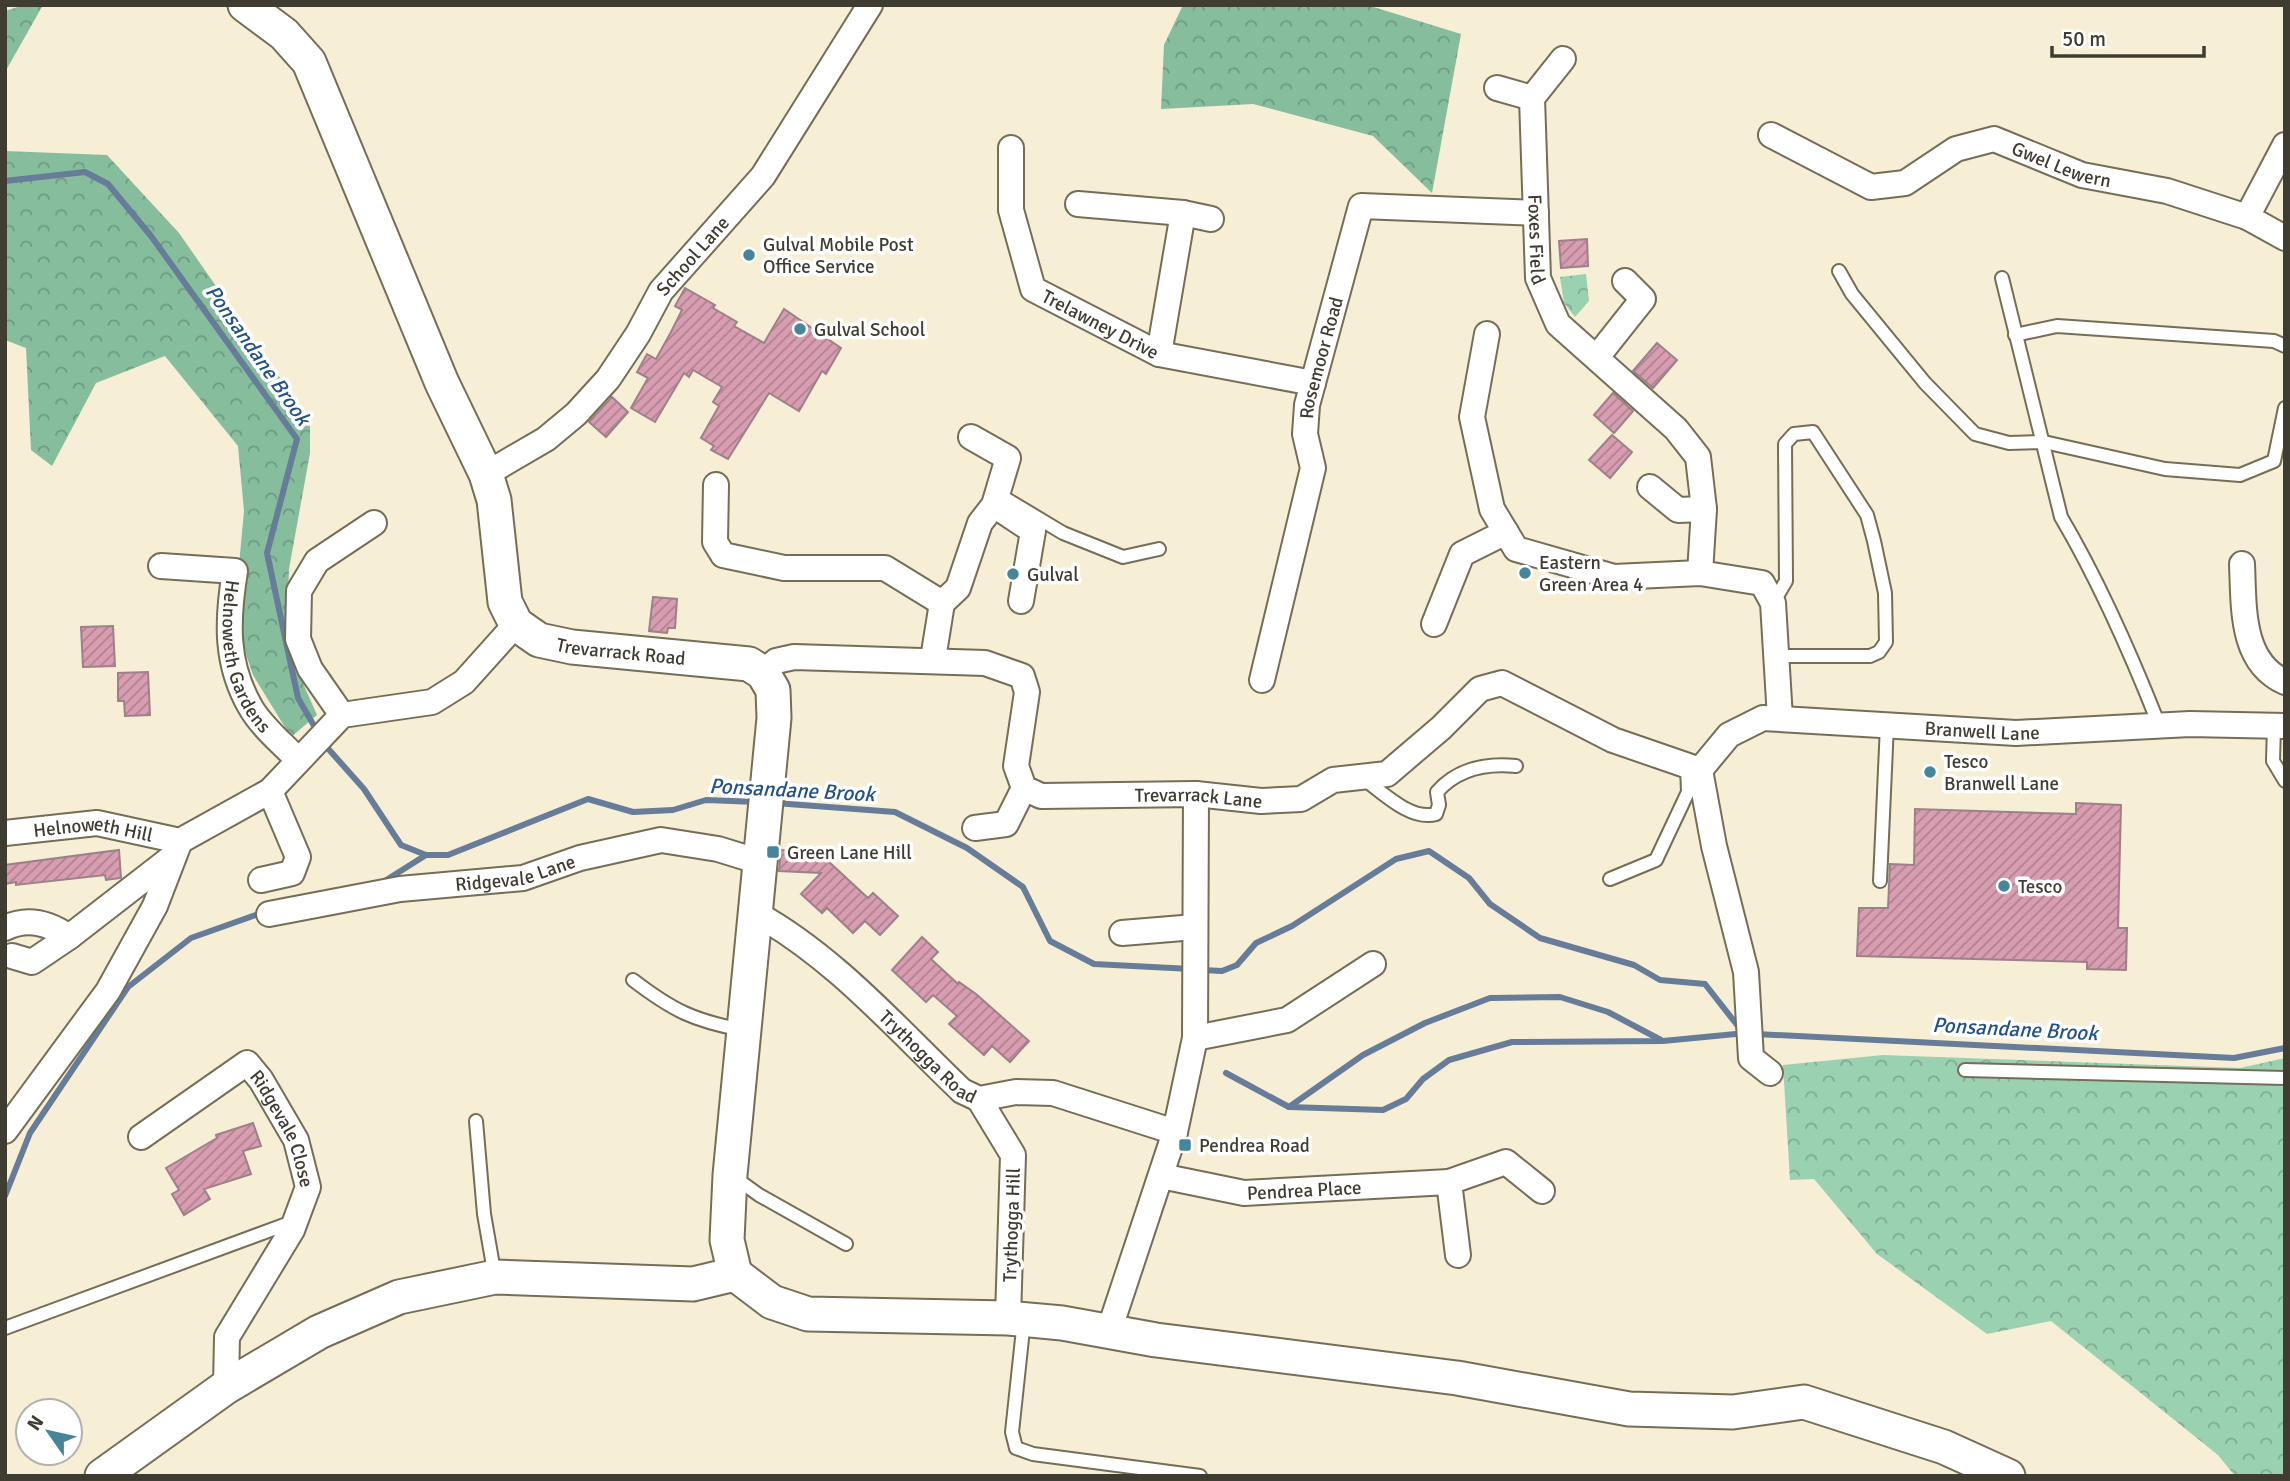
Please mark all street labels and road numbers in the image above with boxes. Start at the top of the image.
street label: Gwel Lewern [2008,137,2113,193]
street label: Foxes Field [1522,194,1550,289]
street label: School Lane [651,211,735,301]
street label: Trelawney Drive [1037,285,1163,365]
street label: Rosemoor Road [1295,294,1349,420]
street label: Helnoweth Gardens [217,578,276,738]
street label: Trevarrack Road [554,633,686,671]
street label: Branwell Lane [1924,717,2040,746]
street label: Trevarrack Lane [1135,783,1264,814]
street label: Helnoweth Hill [32,812,155,848]
street label: Ridgevale Lane [454,850,579,897]
street label: Trythogga Road [874,1005,980,1109]
street label: Ridgevale Close [244,1065,319,1190]
street label: Trythogga Hill [998,1167,1026,1283]
street label: Pendrea Place [1246,1176,1362,1206]

